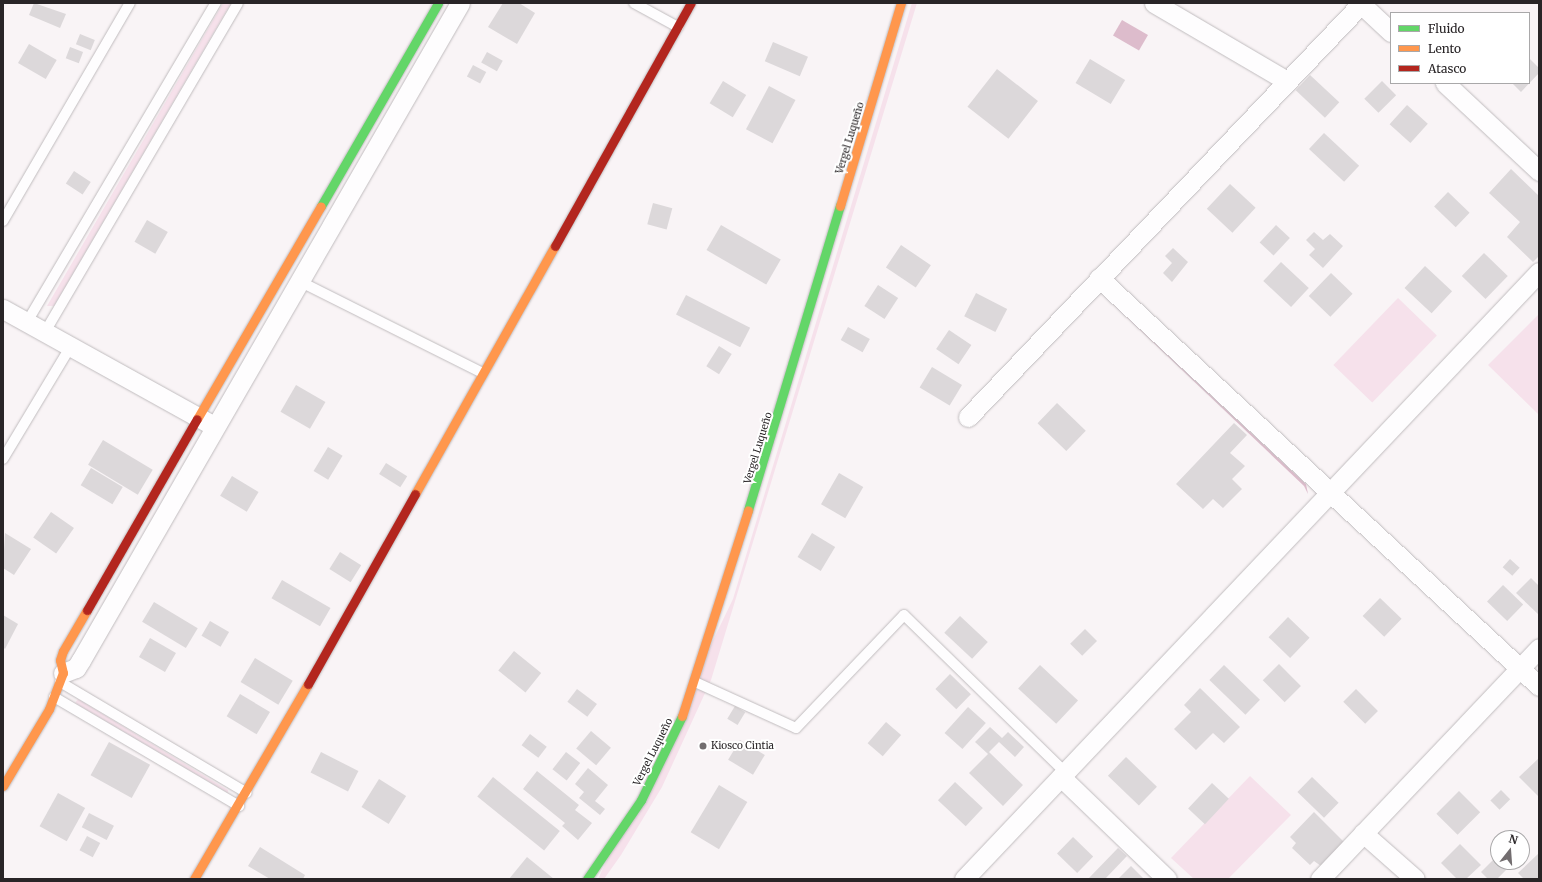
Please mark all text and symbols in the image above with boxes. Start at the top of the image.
legend [1390,12,1530,84]
text: Fluido [1428,21,1465,36]
text: Lento [1428,41,1461,56]
text: Atasco [1428,61,1466,76]
street label: Vergel Luqueño [833,101,867,175]
street label: Vergel Luqueño [741,411,775,485]
street label: Vergel Luqueño [631,716,675,788]
place label: Kiosco Cintia [711,740,774,752]
marker: Kiosco Cintia [698,741,708,751]
north arrow [1490,830,1530,870]
text: N [1507,832,1519,847]

